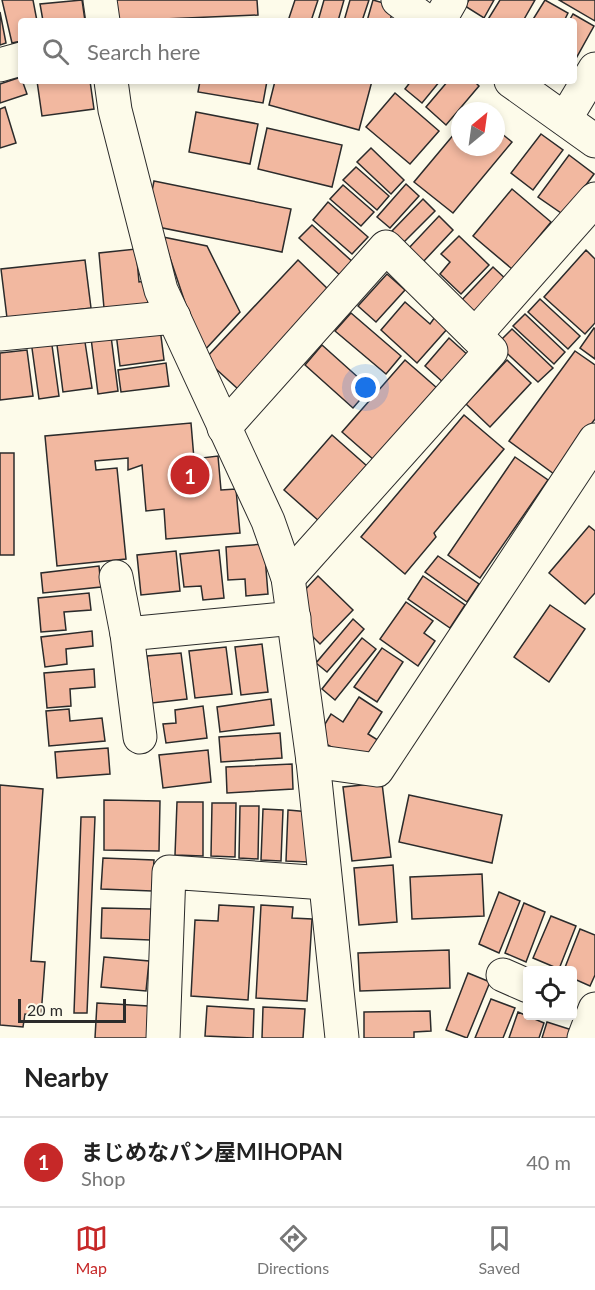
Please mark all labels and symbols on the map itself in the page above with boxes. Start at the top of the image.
north arrow [451,102,505,156]
your location [351,373,380,402]
pin: 1 [170,452,210,498]
scale bar [18,996,126,1024]

